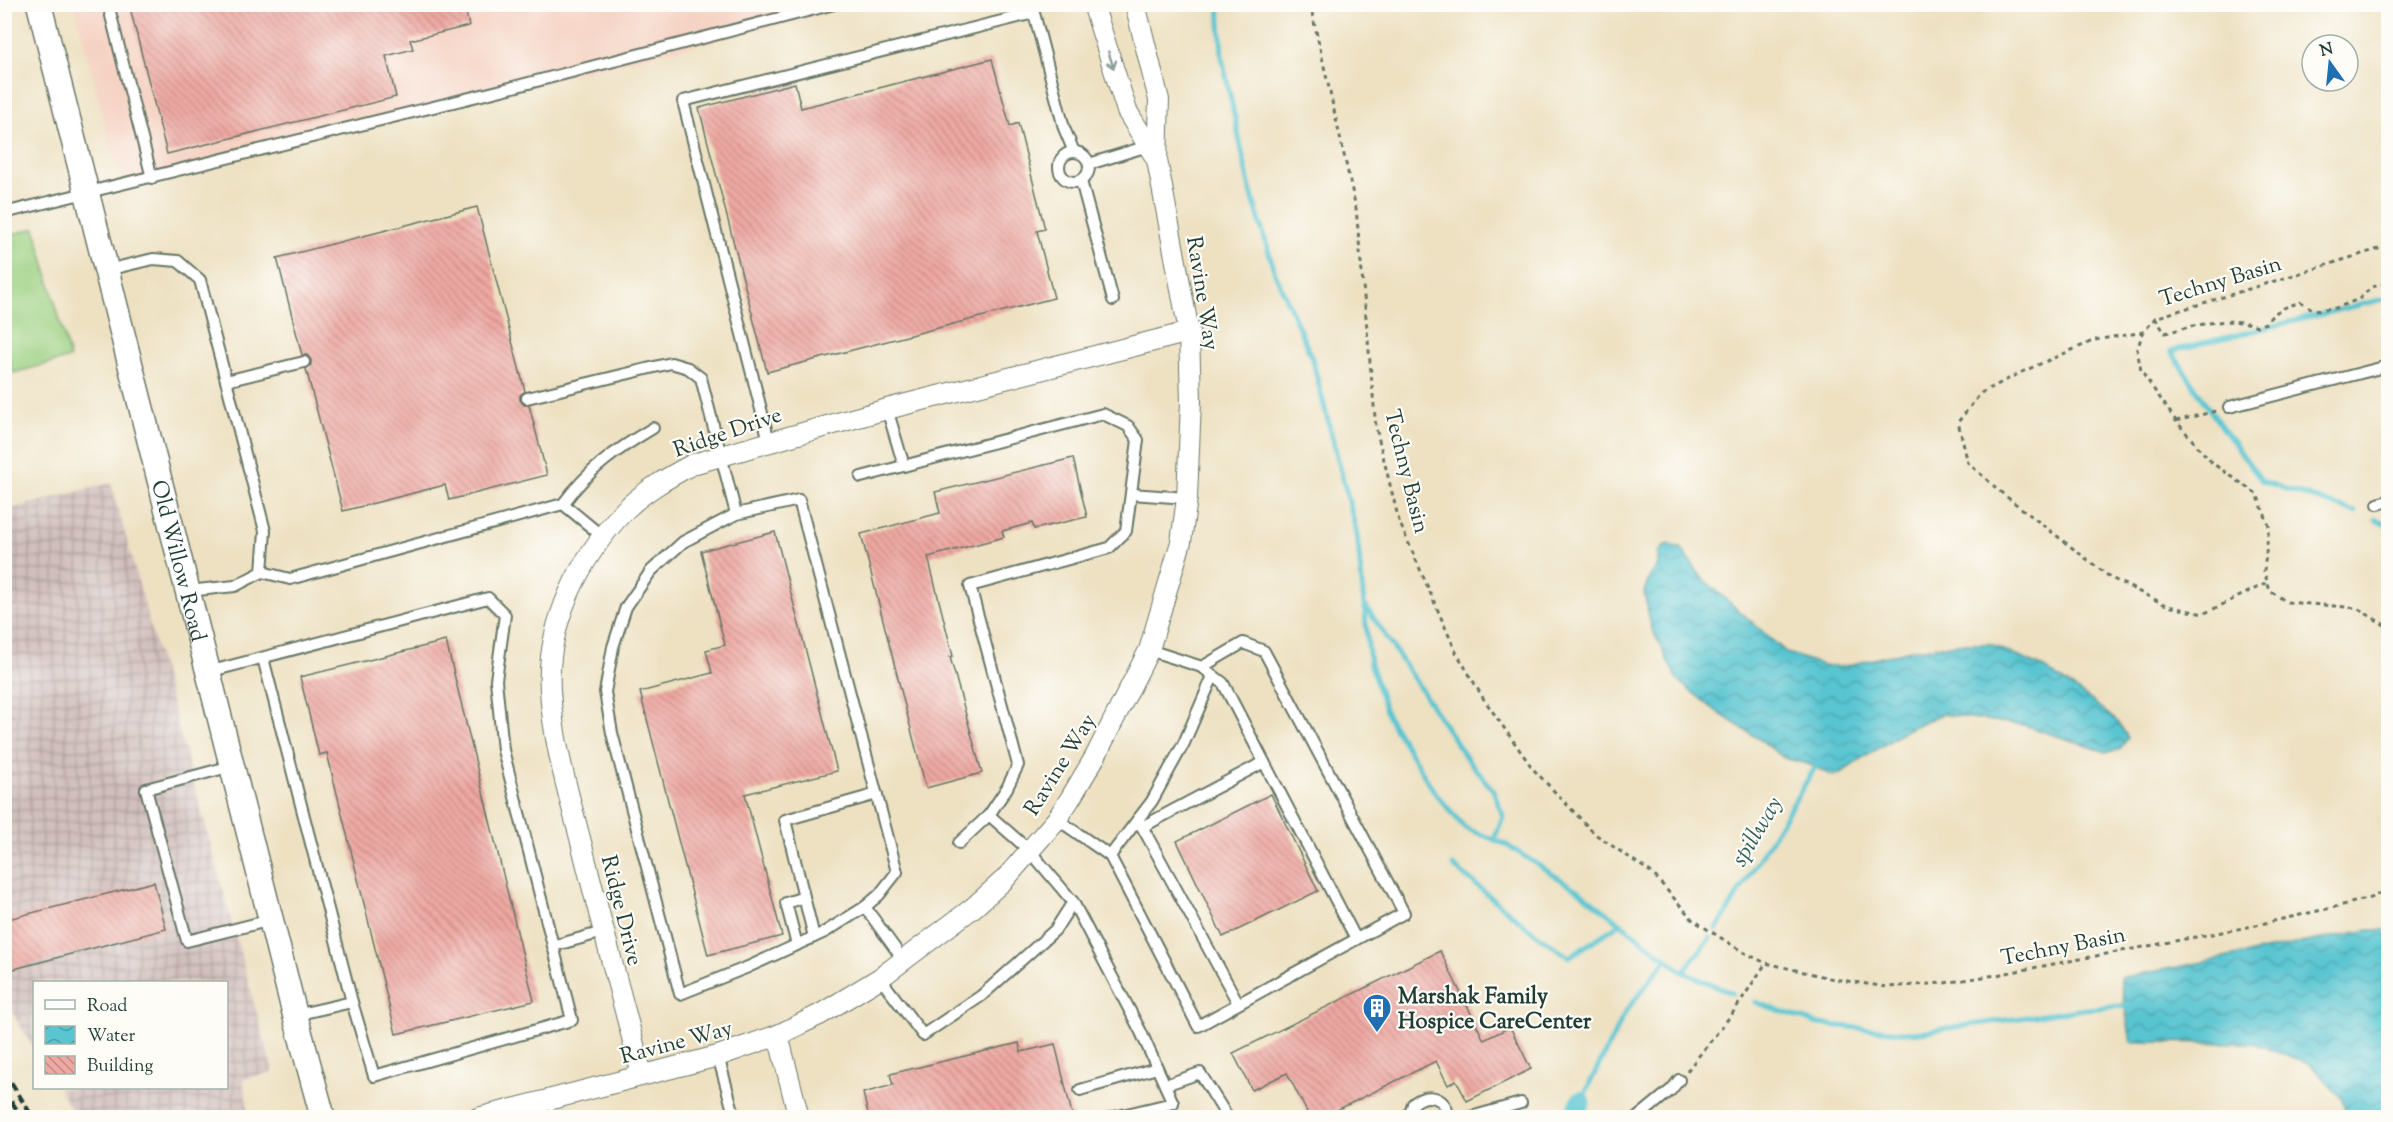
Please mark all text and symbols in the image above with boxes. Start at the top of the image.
north arrow [2300,33,2360,93]
text: N [2318,38,2336,64]
one-way arrow [1106,50,1117,69]
street label: Ravine Way [1176,234,1226,353]
street label: Techny Basin [2156,249,2286,317]
street label: Ridge Drive [670,400,786,467]
street label: Techny Basin [1374,407,1436,537]
street label: Old Willow Road [141,477,213,645]
street label: Ravine Way [1017,708,1106,823]
water label: spillway [1724,790,1792,873]
street label: Ridge Drive [591,852,649,969]
street label: Techny Basin [1998,920,2129,976]
legend [33,981,228,1089]
place label: Marshak Family Hospice CareCenter [1398,982,1592,1039]
building icon: Marshak Family Hospice CareCenter [1361,992,1393,1034]
text: Road [87,994,127,1020]
street label: Ravine Way [617,1014,737,1074]
text: Water [87,1024,136,1050]
text: Building [87,1054,153,1080]

